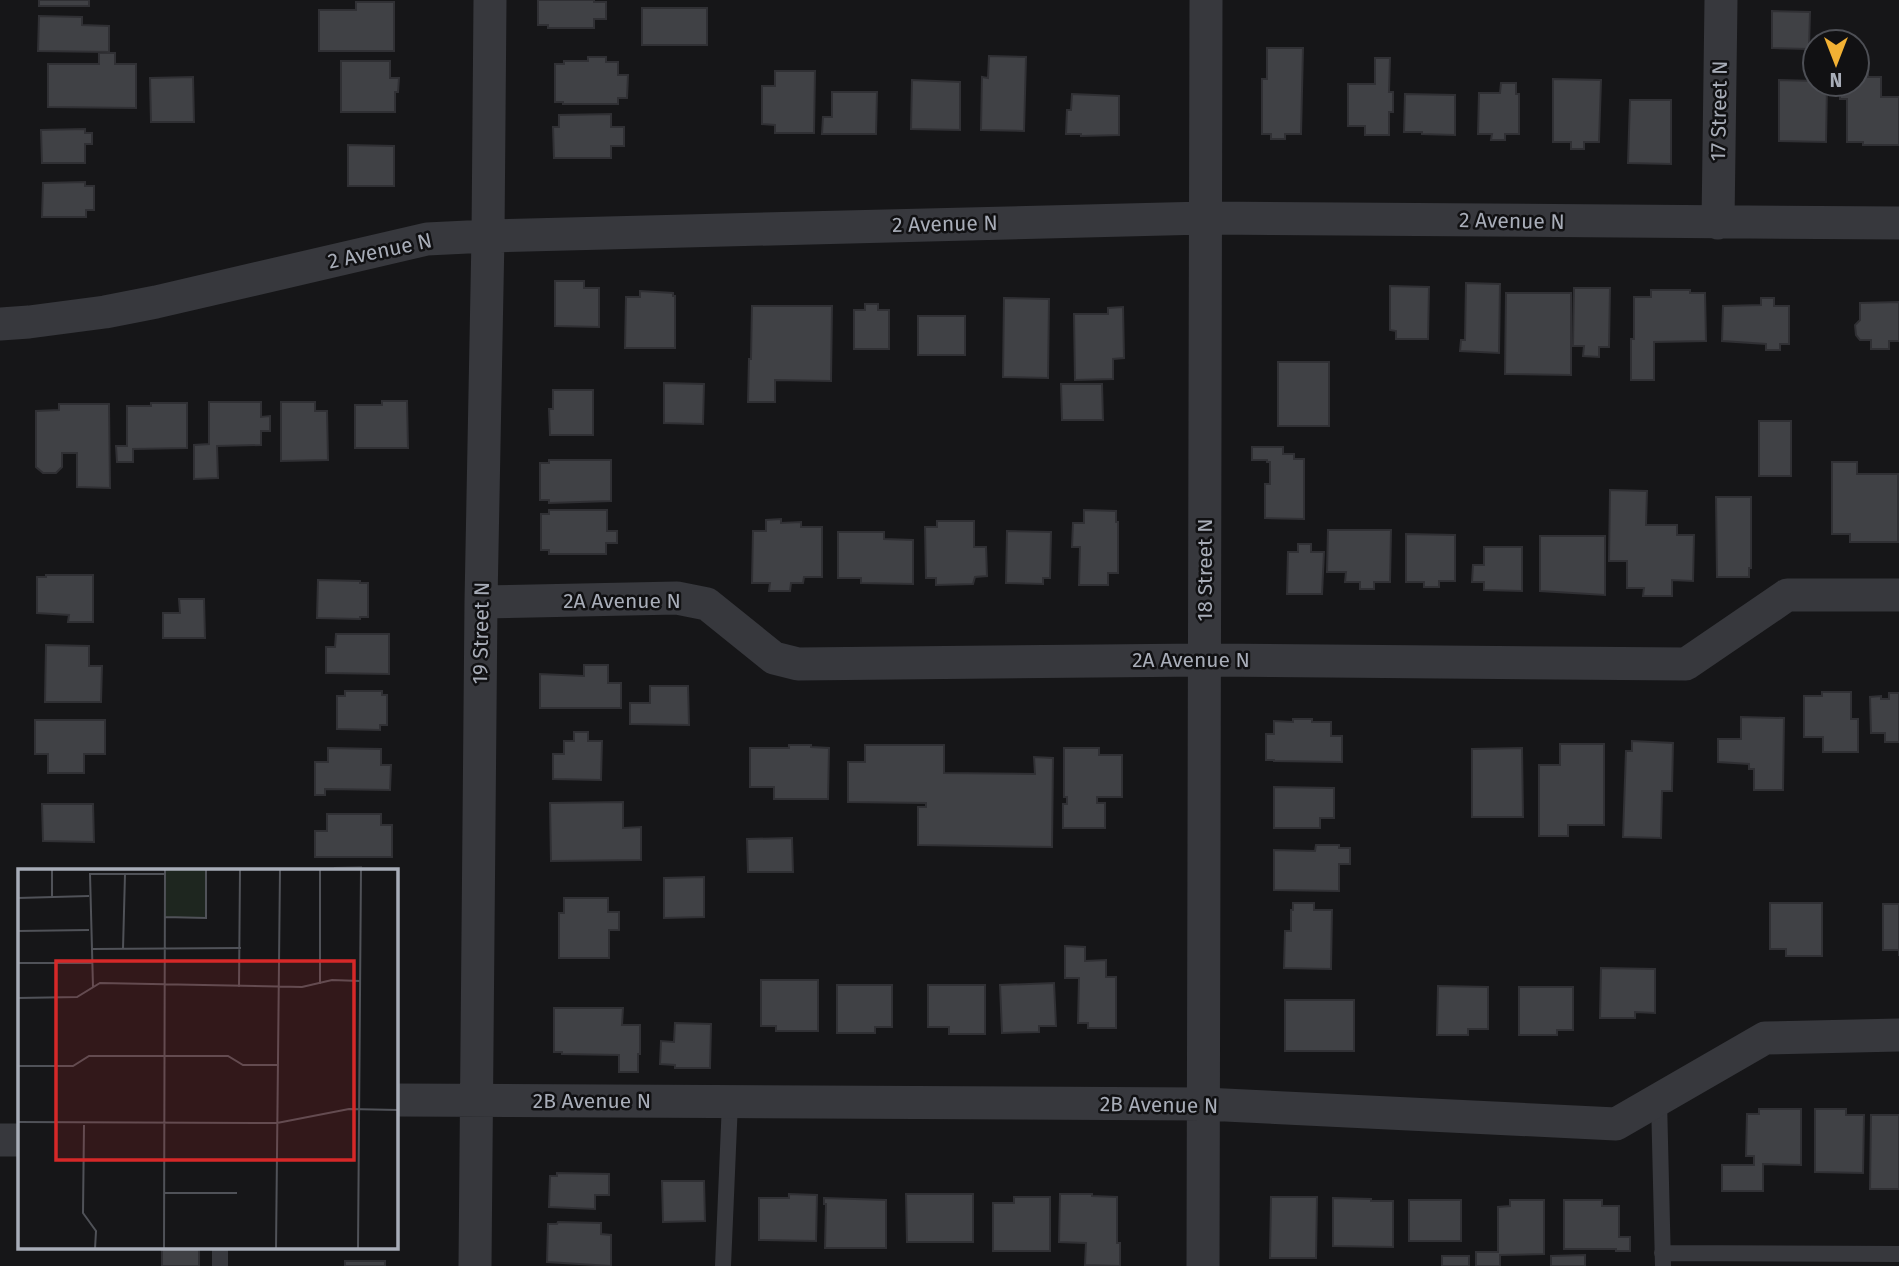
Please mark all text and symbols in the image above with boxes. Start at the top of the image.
north arrow [1801,28,1871,98]
street label: 17 Street N [1705,60,1733,162]
text: N [1830,68,1842,91]
street label: 2 Avenue N [1459,207,1565,235]
street label: 2 Avenue N [892,210,998,238]
street label: 2 Avenue N [326,227,434,275]
street label: 18 Street N [1192,518,1218,622]
street label: 19 Street N [467,581,495,685]
street label: 2A Avenue N [563,588,681,614]
street label: 2A Avenue N [1132,647,1250,673]
inset map [18,869,397,1248]
street label: 2B Avenue N [533,1088,651,1114]
street label: 2B Avenue N [1100,1091,1218,1119]

